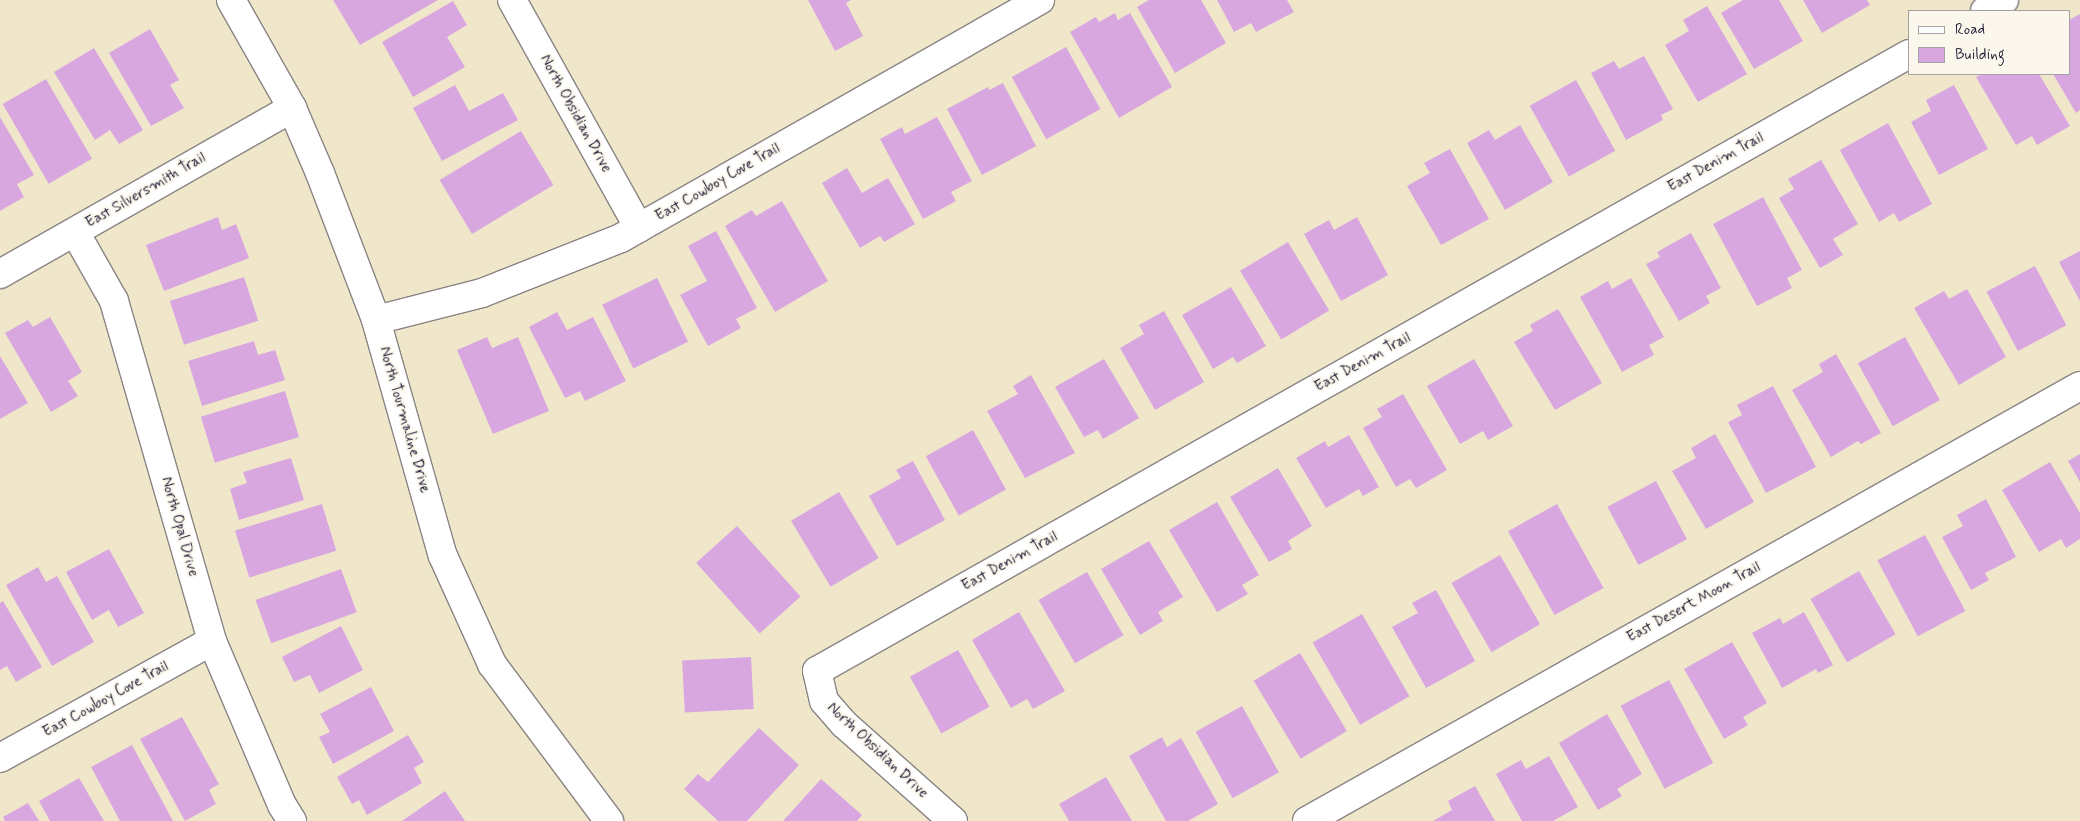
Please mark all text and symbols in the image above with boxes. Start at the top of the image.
legend [1908,10,2070,75]
text: Road [1955,20,1985,40]
text: Building [1955,45,2005,65]
street label: North Obsidian Drive [535,52,615,176]
street label: East Denim Trail [1665,129,1767,197]
street label: East Cowboy Cove Trail [651,139,785,227]
street label: East Silversmith Trail [83,149,209,233]
street label: East Denim Trail [1312,329,1414,397]
street label: North Tourmaline Drive [375,345,433,495]
street label: North Opal Drive [156,476,202,578]
street label: East Denim Trail [959,528,1061,596]
street label: East Desert Moon Trail [1626,560,1762,646]
street label: East Cowboy Cove Trail [39,657,173,743]
street label: North Obsidian Drive [823,700,931,802]

